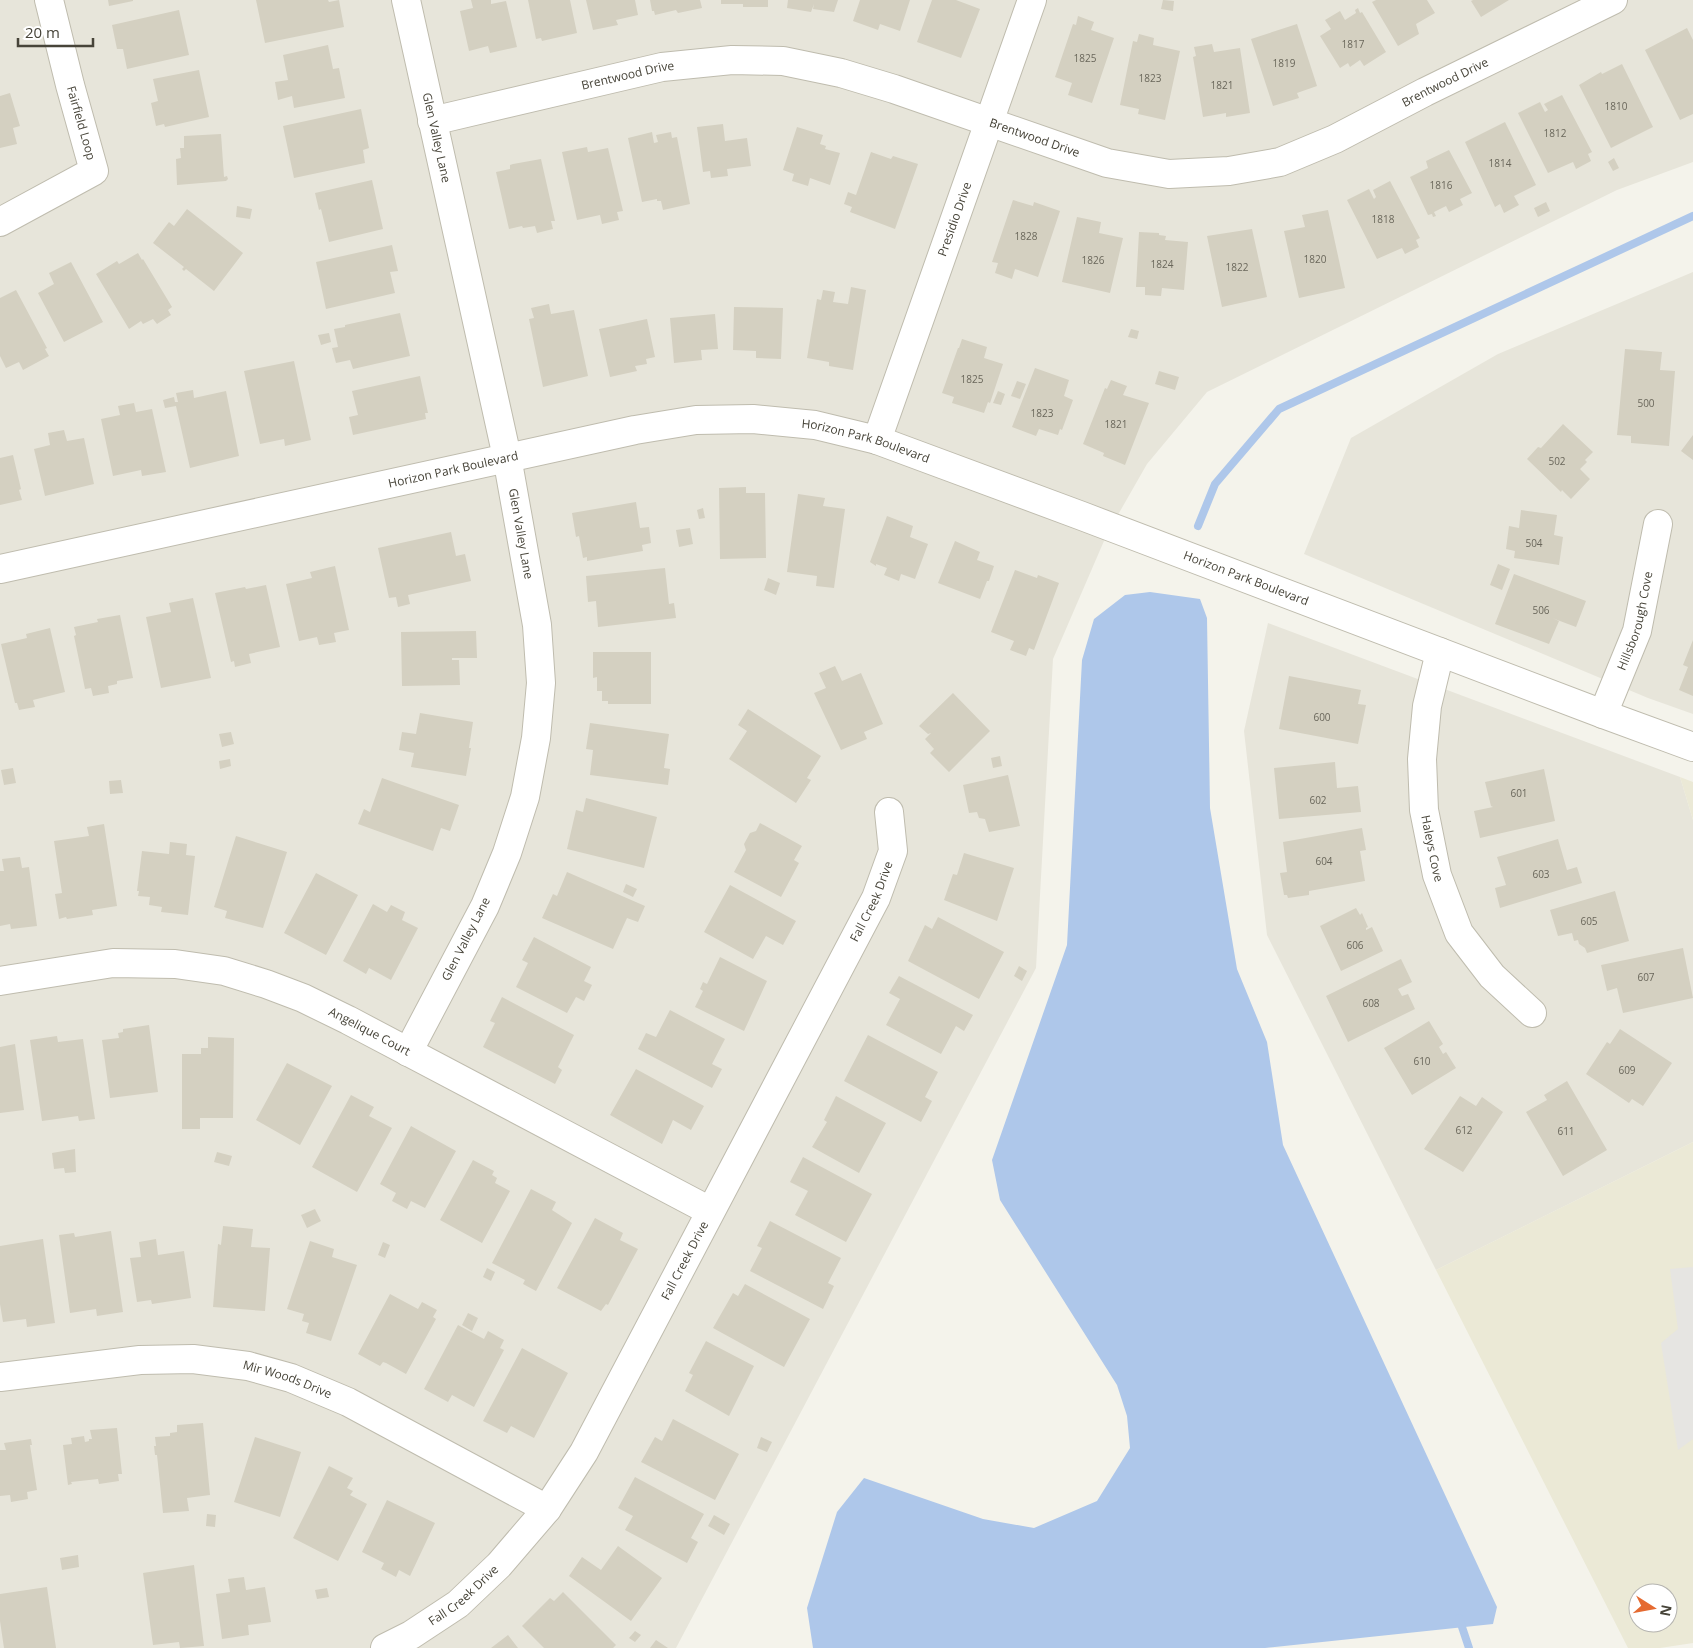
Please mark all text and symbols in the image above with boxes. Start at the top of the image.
scale bar [18,15,92,47]
text: 20 m [25,22,60,42]
house number: 1817 [1342,37,1365,51]
house number: 1825 [1074,51,1097,65]
street label: Brentwood Drive [1399,53,1491,111]
house number: 1819 [1273,56,1296,70]
street label: Brentwood Drive [580,57,675,94]
house number: 1823 [1139,71,1162,85]
house number: 1821 [1211,78,1233,92]
street label: Fairfield Loop [63,84,100,162]
street label: Glen Valley Lane [419,91,455,184]
house number: 1810 [1605,99,1628,113]
street label: Brentwood Drive [987,114,1082,161]
house number: 1812 [1544,126,1567,140]
house number: 1814 [1489,156,1512,170]
house number: 1816 [1430,178,1453,192]
street label: Presidio Drive [933,179,975,259]
house number: 1818 [1372,212,1395,226]
house number: 1828 [1015,229,1038,243]
house number: 1820 [1304,252,1327,266]
house number: 1826 [1082,253,1105,267]
house number: 1824 [1151,257,1174,271]
house number: 1822 [1226,260,1249,274]
house number: 1825 [961,372,984,386]
house number: 500 [1637,396,1655,410]
house number: 1823 [1031,406,1054,420]
street label: Horizon Park Boulevard [801,415,932,467]
house number: 1821 [1105,417,1127,431]
street label: Horizon Park Boulevard [387,447,520,492]
house number: 502 [1548,454,1566,468]
street label: Glen Valley Lane [505,487,538,581]
house number: 504 [1525,536,1543,550]
street label: Horizon Park Boulevard [1181,546,1311,609]
street label: Hillsborough Cove [1613,570,1657,673]
house number: 506 [1532,603,1550,617]
house number: 600 [1313,710,1331,724]
house number: 601 [1510,786,1528,800]
house number: 602 [1309,793,1327,807]
street label: Haleys Cove [1417,813,1448,884]
house number: 604 [1315,854,1333,868]
street label: Fall Creek Drive [845,858,897,945]
house number: 603 [1532,867,1550,881]
street label: Glen Valley Lane [437,894,494,984]
house number: 605 [1580,914,1598,928]
house number: 606 [1346,938,1364,952]
house number: 607 [1637,970,1655,984]
house number: 608 [1362,996,1380,1010]
street label: Angelique Court [326,1003,414,1060]
house number: 610 [1413,1054,1431,1068]
house number: 609 [1618,1063,1636,1077]
house number: 612 [1455,1123,1473,1137]
house number: 611 [1557,1124,1575,1138]
street label: Fall Creek Drive [657,1218,712,1303]
street label: Mir Woods Drive [241,1356,335,1402]
street label: Fall Creek Drive [425,1561,502,1629]
north arrow [1628,1583,1678,1633]
text: N [1656,1603,1677,1618]

